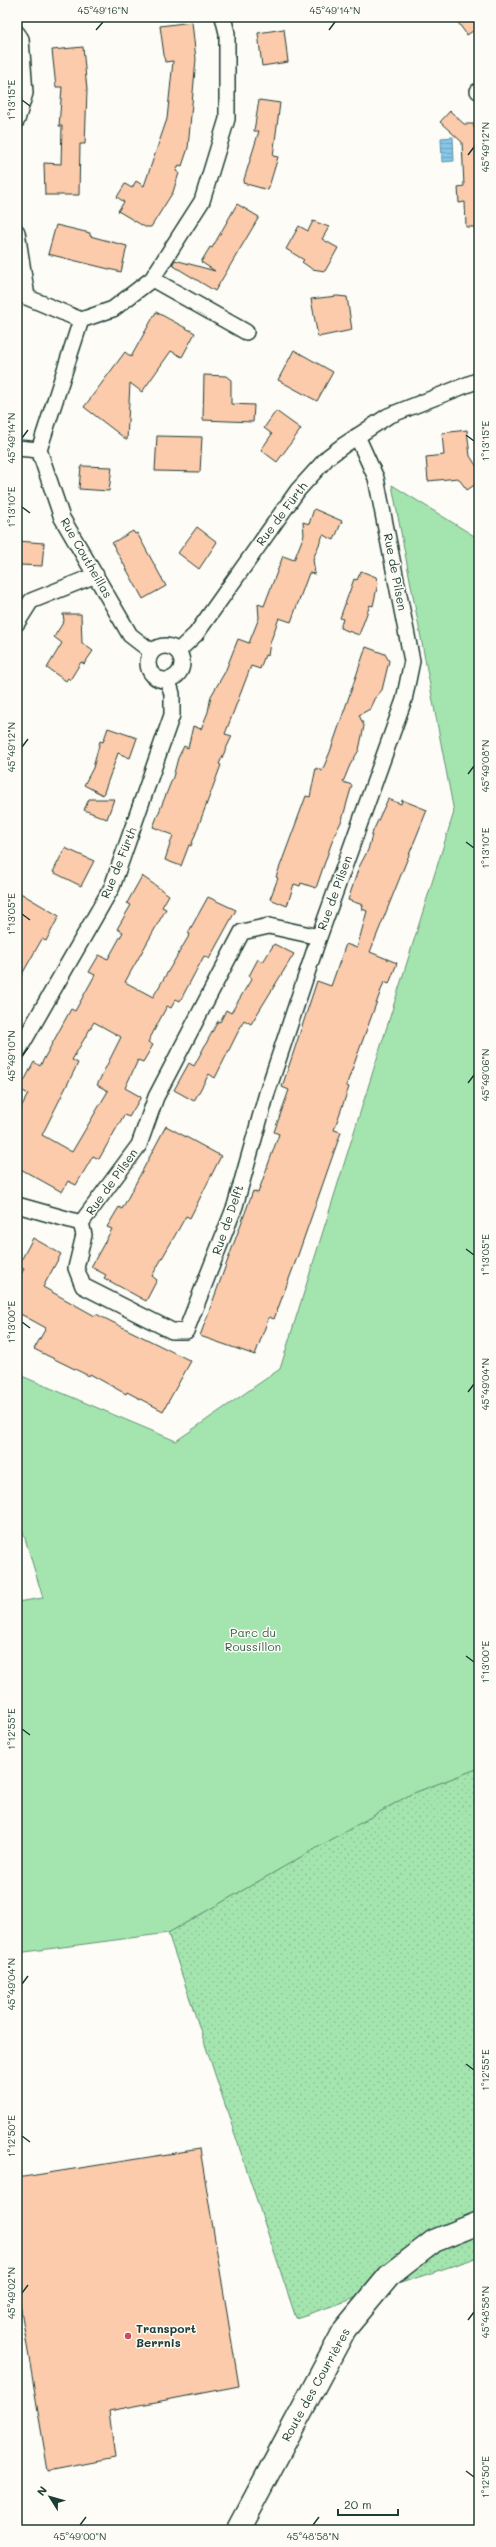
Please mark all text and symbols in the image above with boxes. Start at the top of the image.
text: 45°49'16"N [78,3,128,17]
text: 45°49'14"N [310,3,360,17]
text: 1°13'15"E [4,80,18,120]
text: 45°49'12"N [478,122,492,172]
text: 45°49'14"N [4,413,18,463]
text: 1°13'15"E [478,421,492,461]
street label: Rue de Fürth [252,478,311,548]
text: 1°13'10"E [4,486,18,527]
street label: Rue Coutheillas [57,514,116,601]
street label: Rue de Pilsen [381,532,411,612]
text: 45°49'12"N [4,722,18,772]
text: 45°49'08"N [478,740,492,792]
street label: Rue de Fürth [96,824,140,901]
text: 1°13'10"E [478,827,492,868]
street label: Rue de Pilsen [313,853,355,932]
text: 1°13'05"E [4,893,18,935]
text: 45°49'10"N [4,1030,18,1082]
text: 45°49'06"N [478,1049,492,1101]
street label: Rue de Pilsen [82,1145,141,1218]
street label: Rue de Delft [208,1183,247,1257]
text: 1°13'05"E [478,1234,492,1276]
text: 1°13'00"E [4,1301,18,1343]
text: 45°49'04"N [478,1358,492,1410]
park label: Parc du Roussillon [225,1624,281,1654]
text: 1°13'00"E [478,1641,492,1683]
text: 1°12'55"E [4,1708,18,1750]
text: 45°49'04"N [4,1958,18,2010]
text: 1°12'55"E [478,2049,492,2091]
text: 1°12'50"E [4,2115,18,2157]
text: 45°49'02"N [4,2267,18,2319]
text: 45°48'58"N [478,2286,492,2338]
place label: Transport Berrnis [136,2320,196,2350]
street label: Route des Courrières [277,2325,353,2444]
marker: Transport Berrnis [123,2331,133,2341]
text: 1°12'50"E [478,2456,492,2498]
north arrow [30,2477,70,2517]
text: N [33,2483,50,2499]
scale bar [338,2491,398,2517]
text: 20 m [344,2496,372,2512]
text: 45°49'00"N [54,2529,106,2543]
text: 45°48'58"N [287,2529,339,2543]

